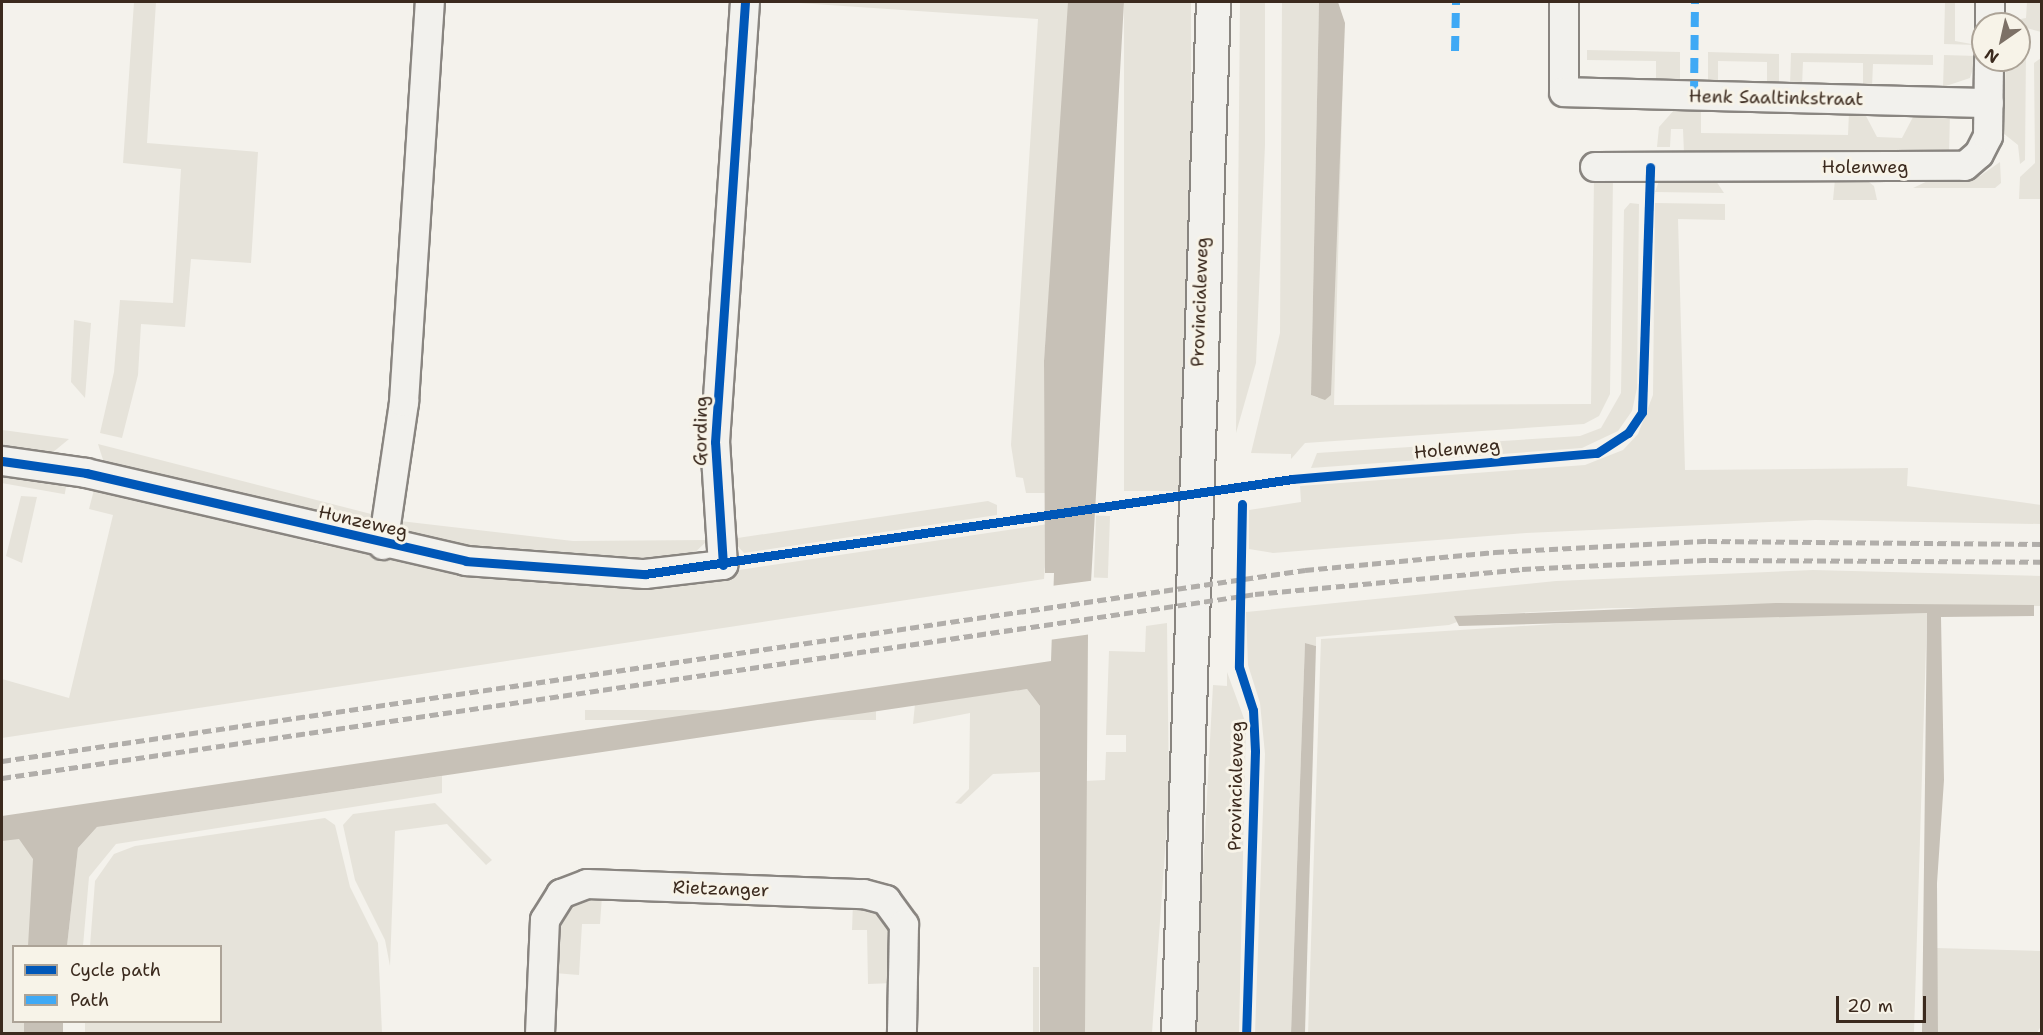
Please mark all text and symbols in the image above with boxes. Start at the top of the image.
north arrow [1971,12,2031,72]
text: N [1981,43,2003,68]
street label: Henk Saaltinkstraat [1689,86,1863,110]
street label: Holenweg [1822,156,1908,178]
street label: Provincialeweg [1187,237,1213,367]
street label: Gording [690,396,712,466]
street label: Holenweg [1413,434,1501,464]
street label: Hunzeweg [316,501,410,543]
street label: Provincialeweg [1224,721,1248,851]
street label: Rietzanger [672,877,770,901]
legend [12,945,222,1023]
text: Cycle path [70,958,161,982]
scale bar [1839,984,1929,1022]
text: Path [70,988,109,1012]
text: 20 m [1847,994,1893,1018]

